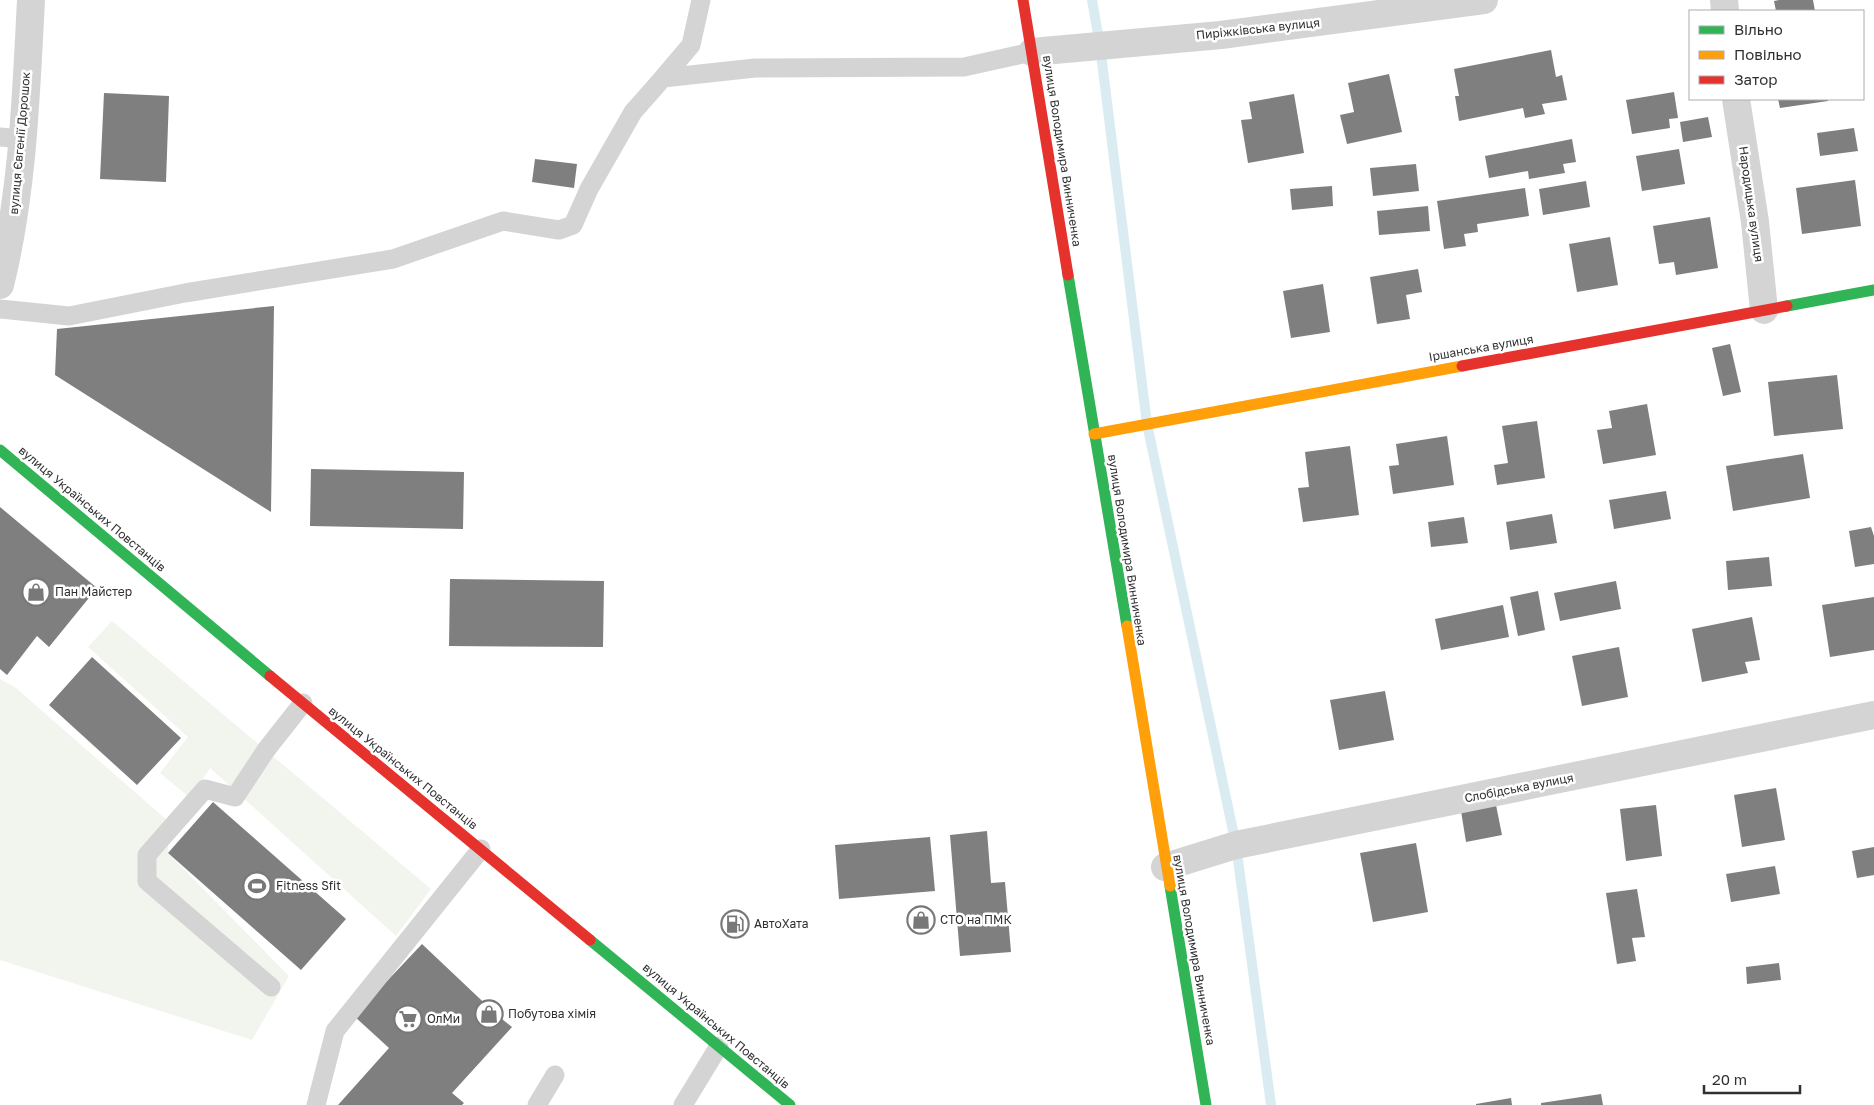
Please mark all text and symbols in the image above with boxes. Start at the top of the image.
legend [1689,10,1864,100]
street label: Пиріжківська вулиця [1195,15,1321,42]
text: Вільно [1734,20,1783,38]
text: Повільно [1734,45,1802,63]
street label: вулиця Володимира Винниченка [1040,54,1085,248]
text: Затор [1734,70,1777,88]
street label: вулиця Євгенії Дорошок [6,71,33,215]
street label: Народицька вулиця [1736,145,1767,263]
street label: Іршанська вулиця [1427,331,1534,364]
street label: вулиця Українських Повстанців [16,443,169,575]
street label: вулиця Володимира Винниченка [1105,453,1150,647]
shop icon: Пан Майстер [21,577,51,607]
place label: Пан Майстер [55,584,132,599]
street label: вулиця Українських Повстанців [326,703,481,833]
street label: Слобідська вулиця [1463,770,1575,805]
street label: вулиця Володимира Винниченка [1170,853,1219,1047]
sports icon: Fitness Sfit [242,871,272,901]
place label: Fitness Sfit [276,878,341,893]
shop icon: СТО на ПМК [906,905,936,935]
fuel station icon: АвтоХата [720,909,750,939]
place label: СТО на ПМК [940,912,1012,927]
place label: АвтоХата [754,916,809,931]
street label: вулиця Українських Повстанців [640,960,793,1092]
shop icon: Побутова хімія [474,999,504,1029]
supermarket icon: ОлМи [393,1004,423,1034]
place label: Побутова хімія [508,1006,596,1021]
place label: ОлМи [427,1011,460,1026]
scale bar [1704,1062,1800,1094]
text: 20 m [1712,1070,1747,1088]

